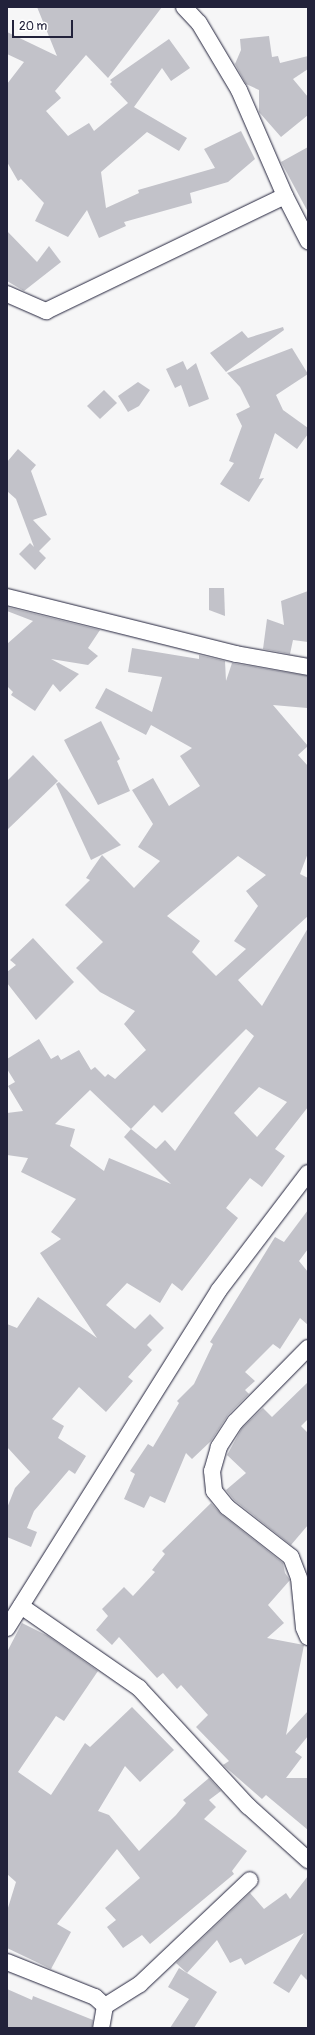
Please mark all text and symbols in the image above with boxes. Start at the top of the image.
scale bar [14,12,75,38]
text: 20 m [19,19,47,34]

